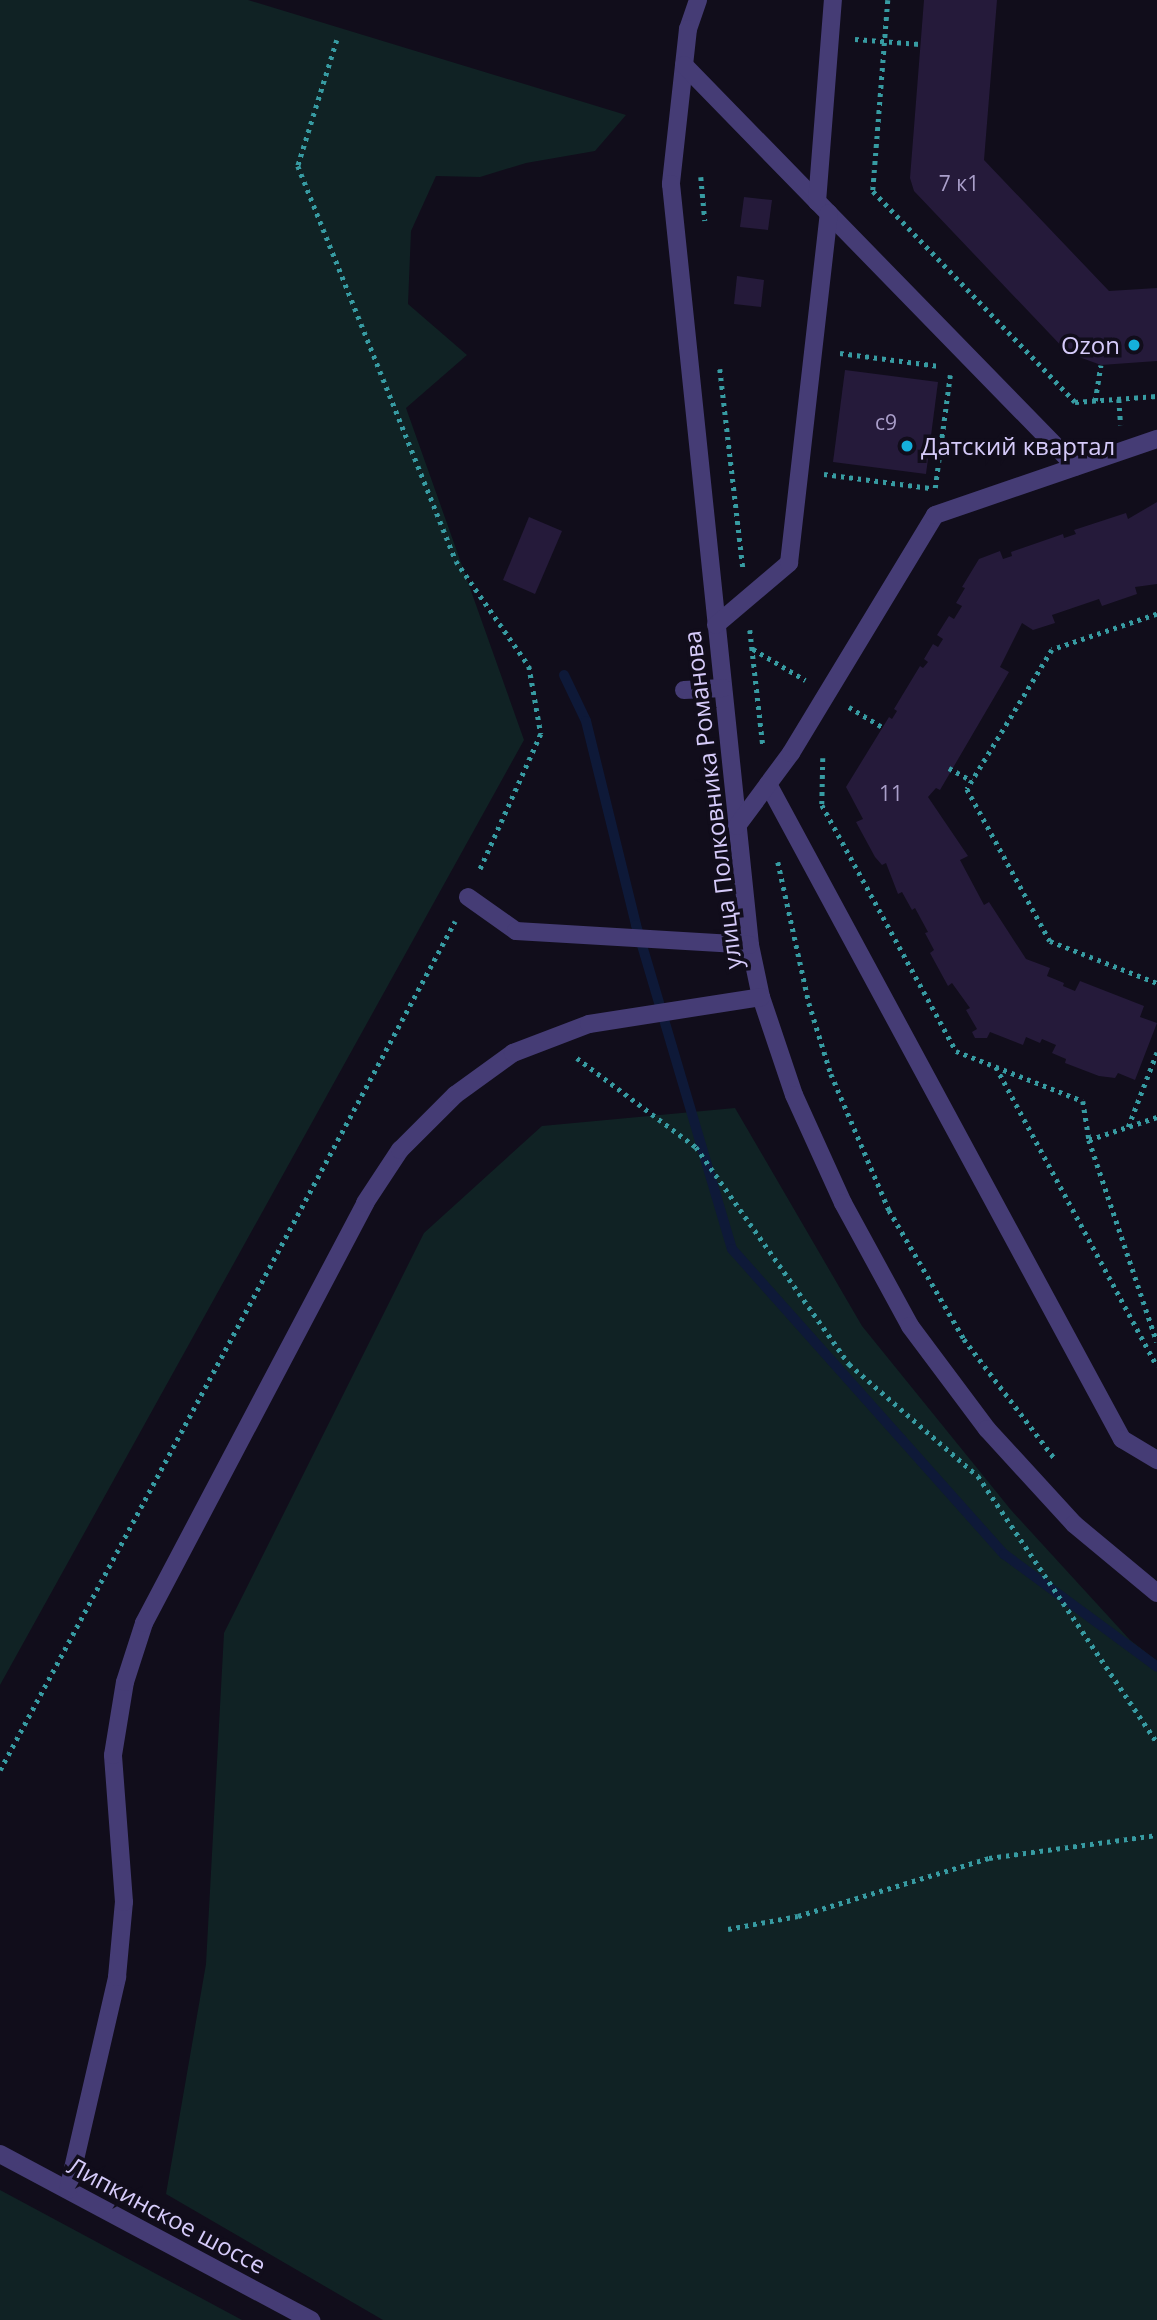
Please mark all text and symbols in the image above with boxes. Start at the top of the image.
house number: 7 к1 [939,170,979,196]
place label: Ozon [1061,331,1120,359]
marker: Ozon [1126,337,1142,353]
house number: с9 [875,409,897,435]
place label: Датский квартал [921,432,1115,460]
marker: Датский квартал [899,438,915,454]
street label: улица Полковника Романова [677,629,747,971]
house number: 11 [879,780,903,806]
street label: Липкинское шоссе [63,2151,271,2279]

